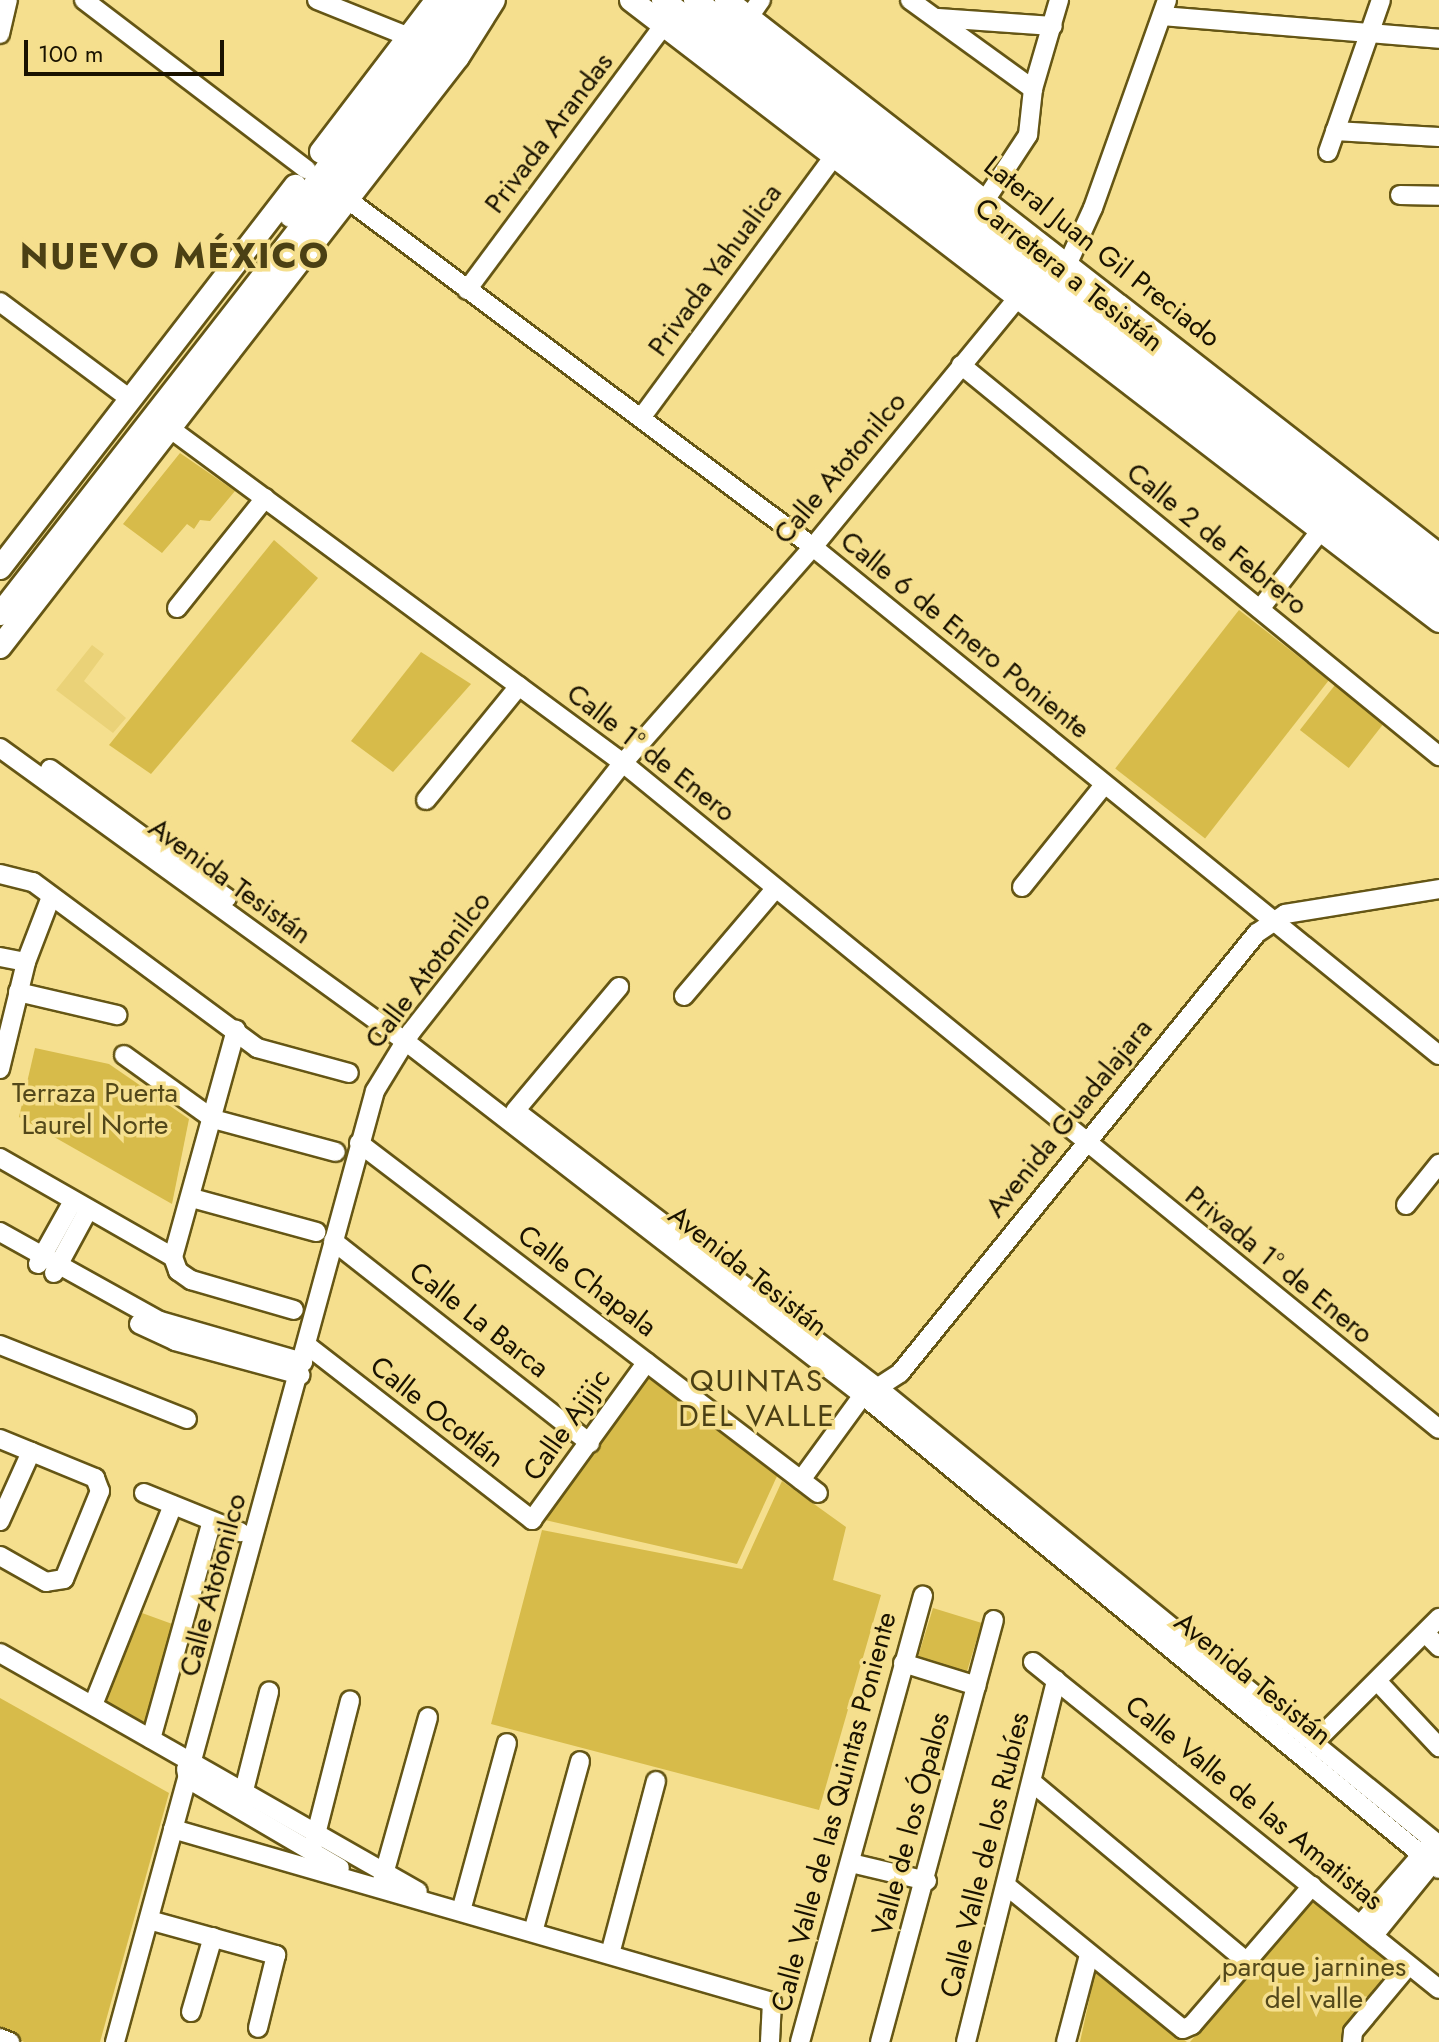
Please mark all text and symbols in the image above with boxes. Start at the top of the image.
scale bar [28,24,228,74]
text: 100 m [38,36,104,71]
street label: Privada Arandas [478,46,620,220]
street label: Lateral Juan Gil Preciado [977,149,1227,355]
street label: Privada Yahualica [641,177,789,363]
street label: Carretera a Tesistán [968,191,1170,359]
district label: NUEVO MÉXICO [20,234,330,278]
street label: Calle Atotonilco [767,385,913,551]
street label: Calle 2 de Febrero [1120,456,1314,622]
street label: Calle 6 de Enero Poniente [834,524,1096,746]
street label: Calle 1° de Enero [560,677,742,829]
street label: Avenida Tesistán [142,811,318,951]
street label: Calle Atotonilco [358,885,498,1055]
street label: Avenida Guadalajara [979,1012,1159,1224]
park label: Terraza Puerta Laurel Norte [12,1076,178,1142]
street label: Privada 1° de Enero [1178,1179,1380,1351]
street label: Avenida Tesistán [662,1198,834,1344]
street label: Calle Chapala [511,1218,663,1344]
street label: Calle La Barca [402,1255,556,1385]
street label: Calle Ocotlán [363,1349,511,1475]
street label: Calle Ajijic [516,1363,618,1487]
district label: QUINTAS DEL VALLE [678,1363,836,1434]
street label: Calle Atotonilco [172,1490,254,1680]
street label: Avenida Tesistán [1168,1605,1338,1753]
street label: Calle Valle de las Quintas Poniente [764,1609,904,2015]
street label: Calle Valle de las Amatistas [1118,1689,1390,1917]
street label: Valle de los Ópalos [865,1709,957,1939]
street label: Calle Valle de los Rubíes [933,1709,1037,2001]
park label: parque jarnines del valle [1222,1950,1406,2016]

